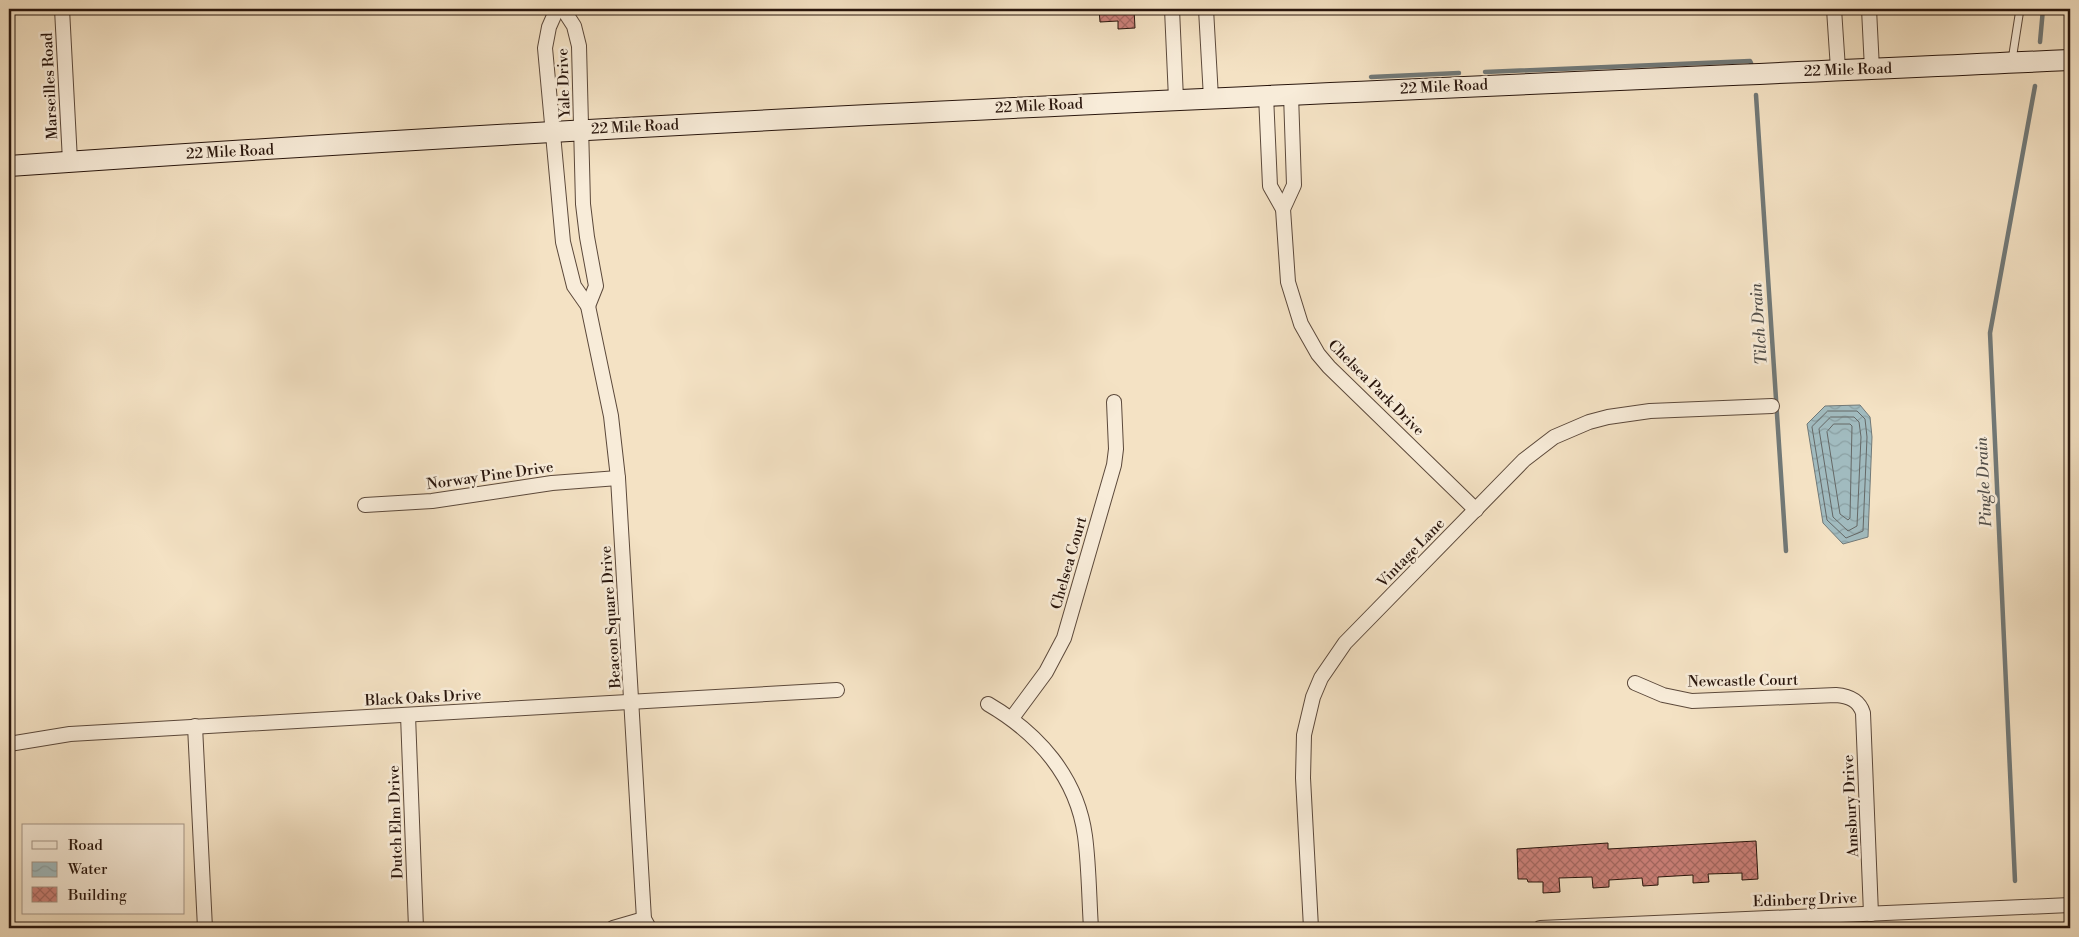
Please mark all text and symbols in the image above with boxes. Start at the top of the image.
street label: Marseilles Road [38,31,62,140]
street label: Yale Drive [553,48,575,119]
street label: 22 Mile Road [1804,59,1893,81]
street label: 22 Mile Road [1399,75,1489,99]
street label: 22 Mile Road [994,94,1084,118]
street label: 22 Mile Road [590,115,680,139]
street label: 22 Mile Road [185,140,275,164]
water label: Tilch Drain [1746,281,1772,366]
street label: Chelsea Park Drive [1324,336,1428,440]
water label: Pingle Drain [1972,436,1996,528]
street label: Norway Pine Drive [425,458,555,494]
street label: Chelsea Court [1047,514,1091,612]
street label: Vintage Lane [1372,514,1449,592]
street label: Beacon Square Drive [597,545,626,690]
street label: Newcastle Court [1688,671,1799,691]
street label: Black Oaks Drive [363,685,482,711]
street label: Amsbury Drive [1839,754,1863,859]
street label: Dutch Elm Drive [385,765,407,879]
legend [22,824,185,914]
text: Road [68,836,103,855]
text: Water [67,860,108,879]
text: Building [67,886,127,905]
street label: Edinberg Drive [1753,889,1857,911]

